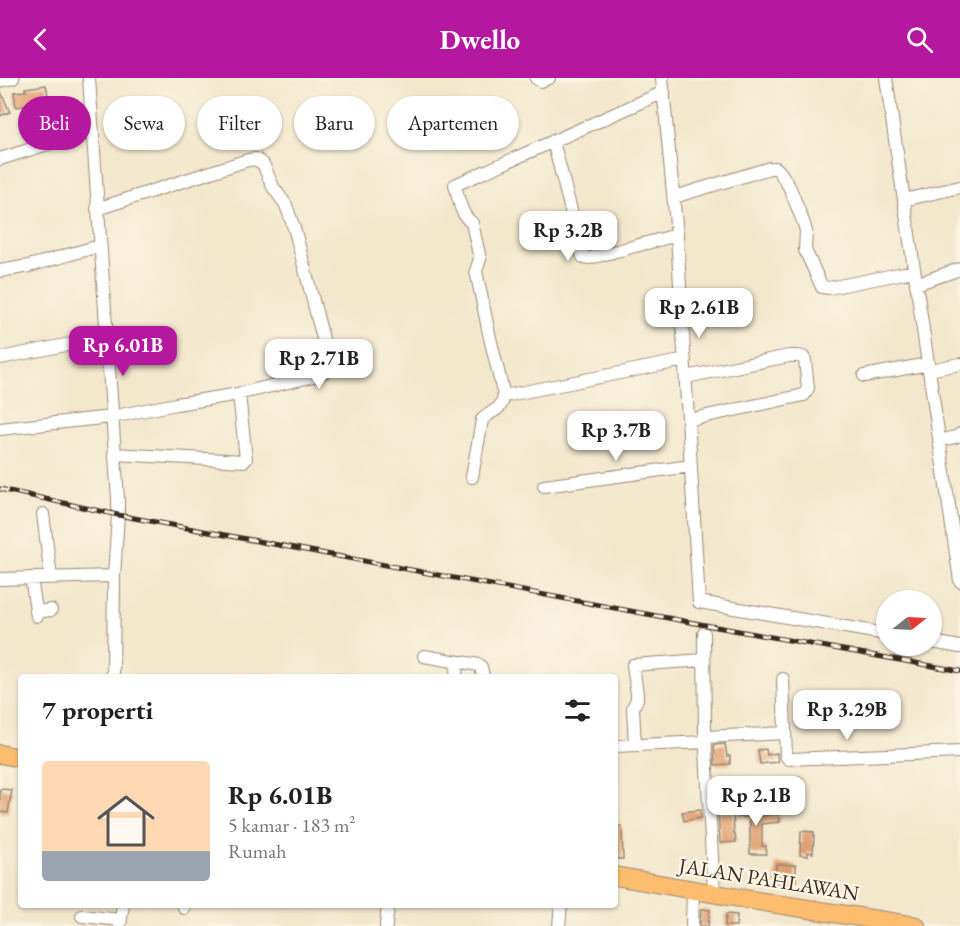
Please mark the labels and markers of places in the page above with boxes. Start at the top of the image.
pin: Rp 3.2B [513,211,623,262]
pin: Rp 2.61B [637,288,761,339]
pin: Rp 6.01B [61,326,185,377]
pin: Rp 2.71B [257,339,381,390]
pin: Rp 3.7B [561,411,671,462]
pin: Rp 3.29B [785,690,909,741]
pin: Rp 2.1B [701,776,811,827]

